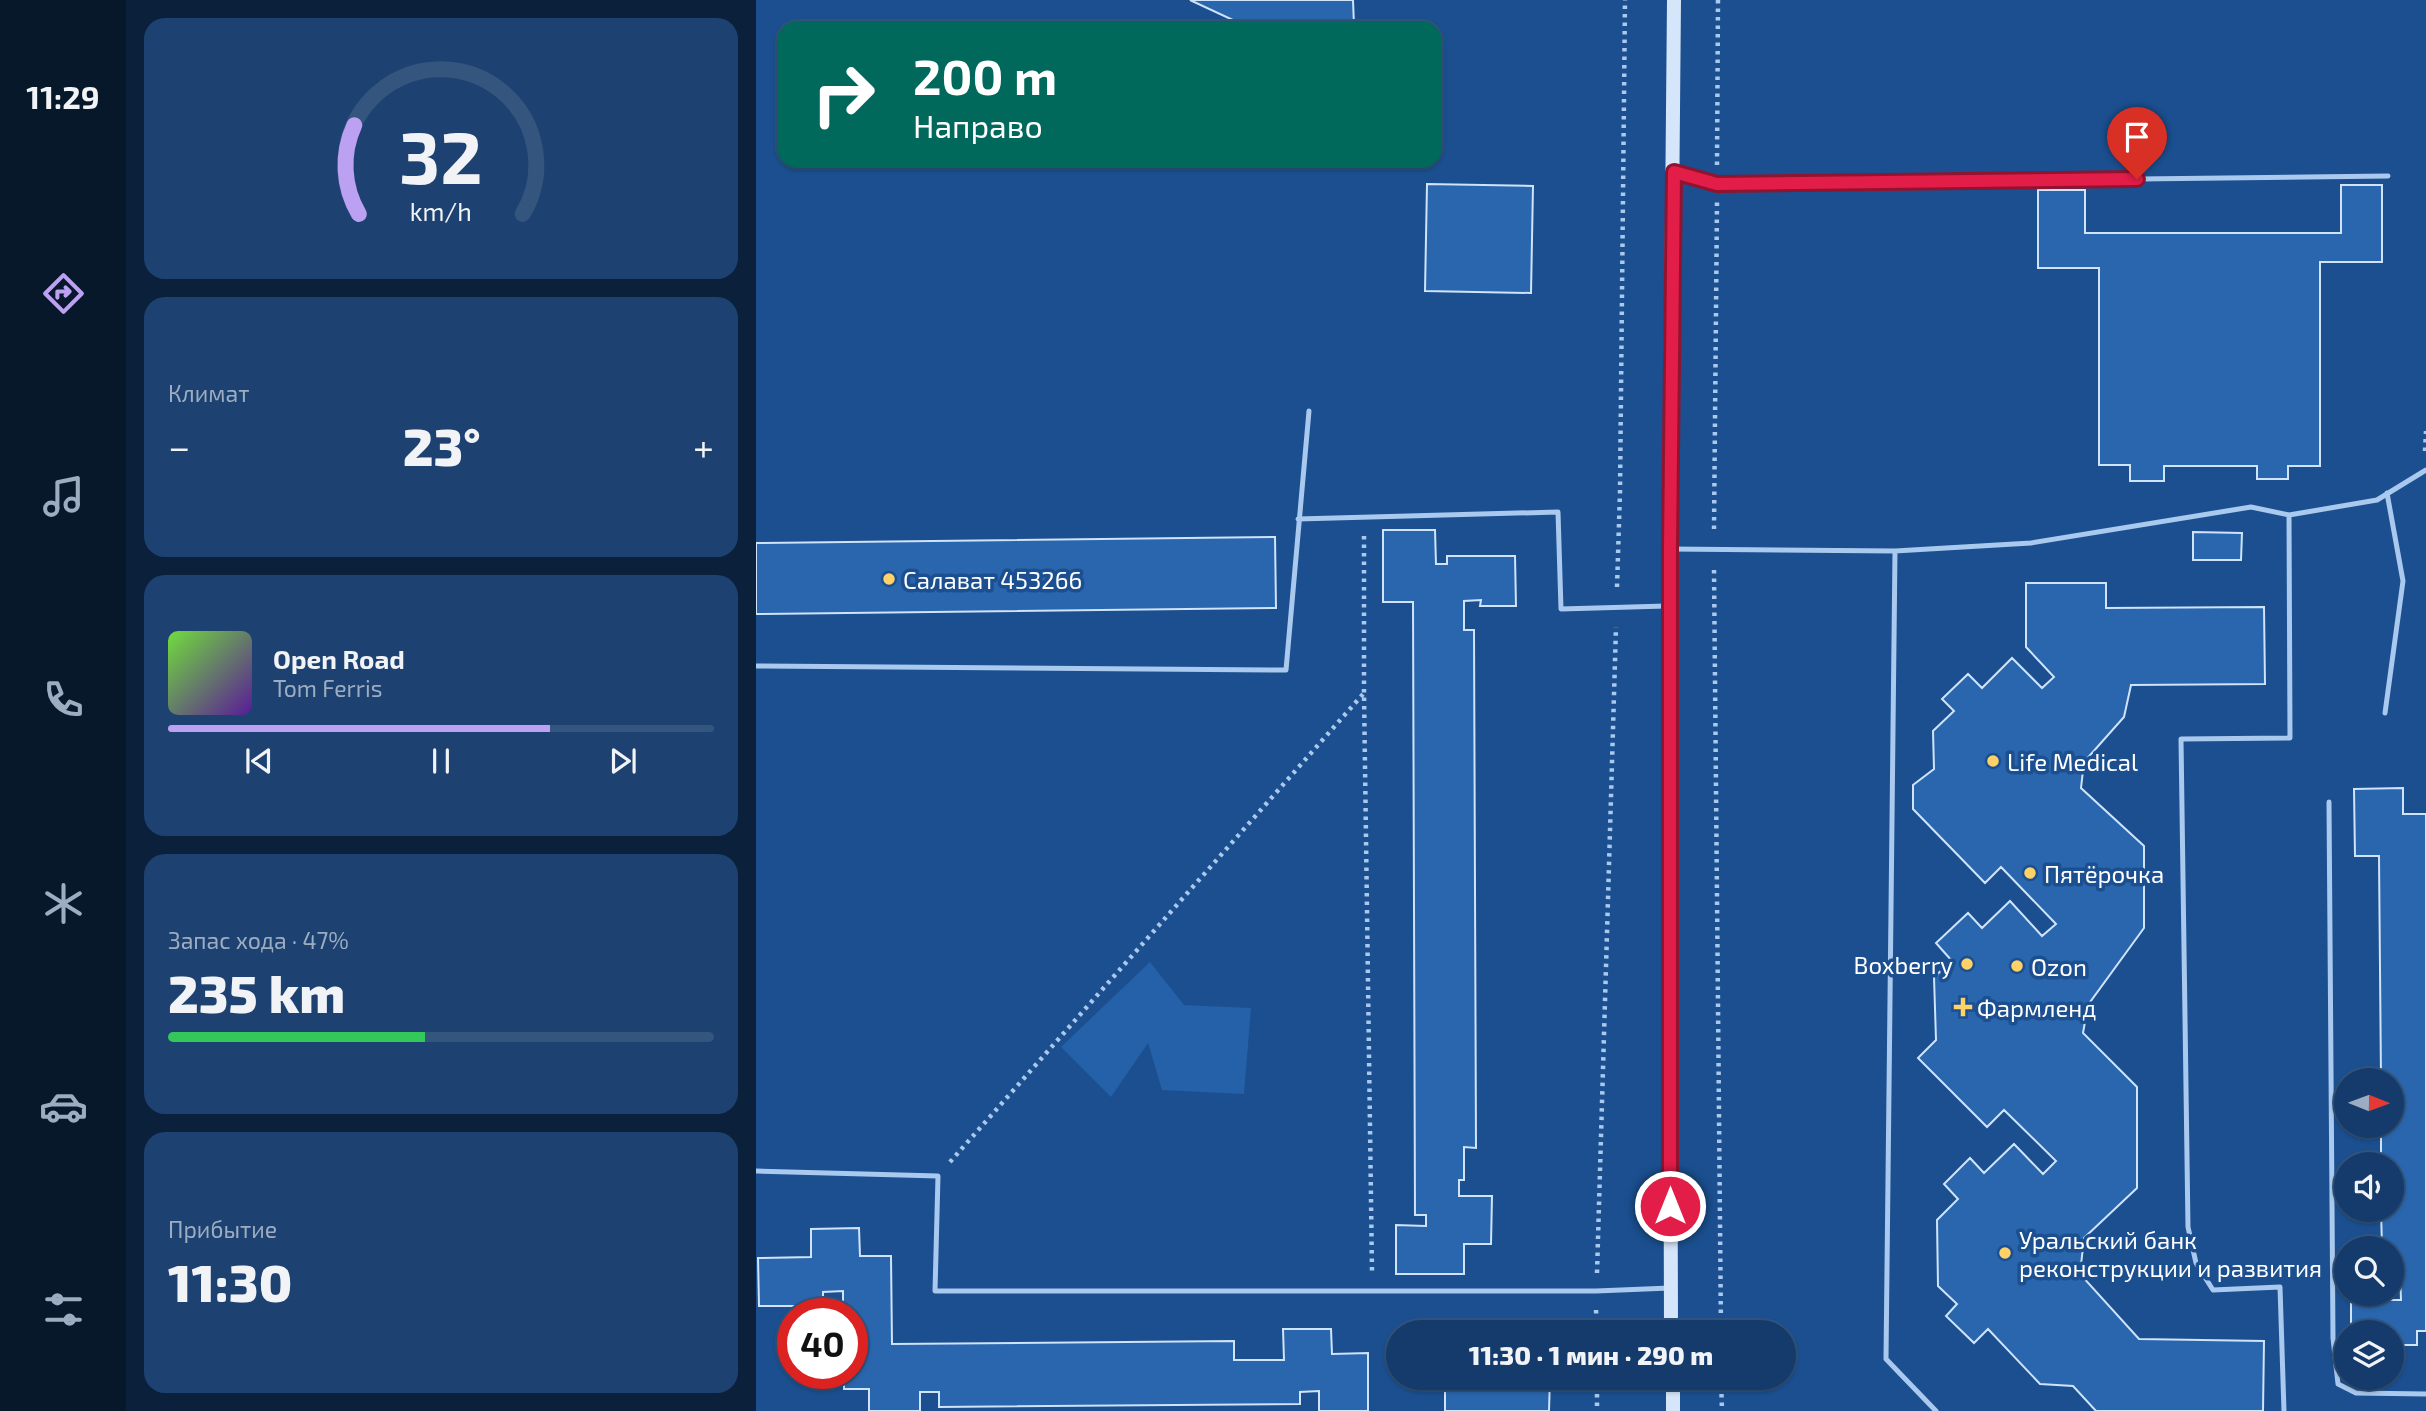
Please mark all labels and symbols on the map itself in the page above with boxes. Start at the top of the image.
pin [2107,107,2167,179]
place label: Салават 453266 [903,565,1082,594]
marker: Салават 453266 [881,571,897,587]
place label: Life Medical [2007,747,2138,776]
marker: Life Medical [1985,753,2001,769]
place label: Пятёрочка [2044,859,2164,888]
marker: Пятёрочка [2022,865,2038,881]
place label: Boxberry [1854,950,1953,979]
place label: Ozon [2031,952,2087,981]
marker: Boxberry [1959,956,1975,972]
marker: Ozon [2009,958,2025,974]
place label: Фармленд [1977,993,2096,1022]
marker: Фармленд [1955,999,1971,1015]
north arrow [2334,1068,2404,1138]
position arrow [1633,1169,1707,1243]
place label: Уральский банк реконструкции и развития [2019,1225,2322,1283]
marker: Уральский банк реконструкции и развития [1997,1245,2013,1261]
speed limit sign: 40 [777,1298,868,1389]

